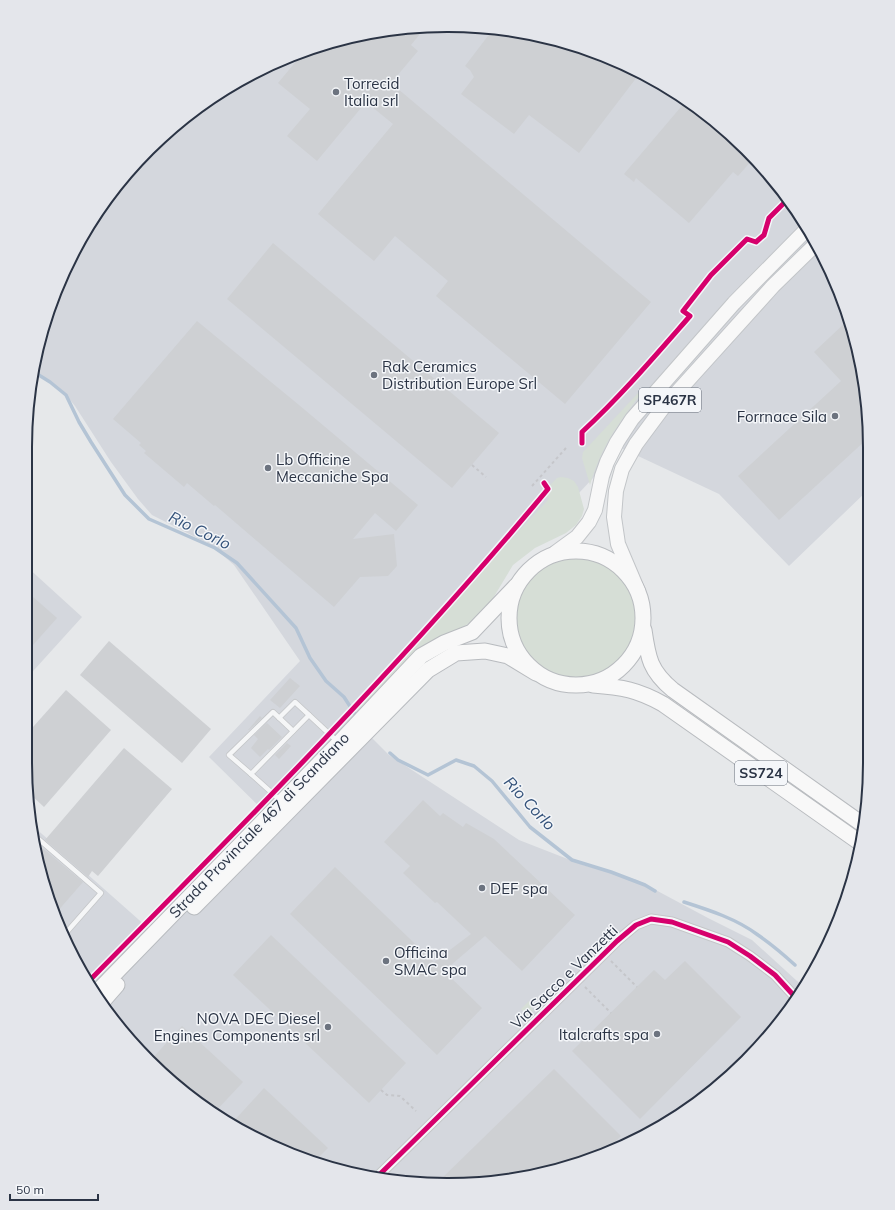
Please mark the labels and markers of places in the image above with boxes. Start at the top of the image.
place label: Torrecid Italia srl [344,74,399,110]
marker: Torrecid Italia srl [331,87,341,97]
place label: Rak Ceramics Distribution Europe Srl [382,357,537,393]
marker: Rak Ceramics Distribution Europe Srl [369,370,379,380]
place label: Forrnace Sila [737,407,827,426]
marker: Forrnace Sila [830,411,840,421]
place label: Lb Officine Meccaniche Spa [276,450,389,486]
marker: Lb Officine Meccaniche Spa [263,463,273,473]
place label: DEF spa [490,879,548,898]
marker: DEF spa [477,883,487,893]
place label: Officina SMAC spa [394,943,467,979]
marker: Officina SMAC spa [381,956,391,966]
place label: NOVA DEC Diesel Engines Components srl [154,1009,320,1045]
marker: NOVA DEC Diesel Engines Components srl [323,1022,333,1032]
place label: Italcrafts spa [559,1025,649,1044]
marker: Italcrafts spa [652,1029,662,1039]

